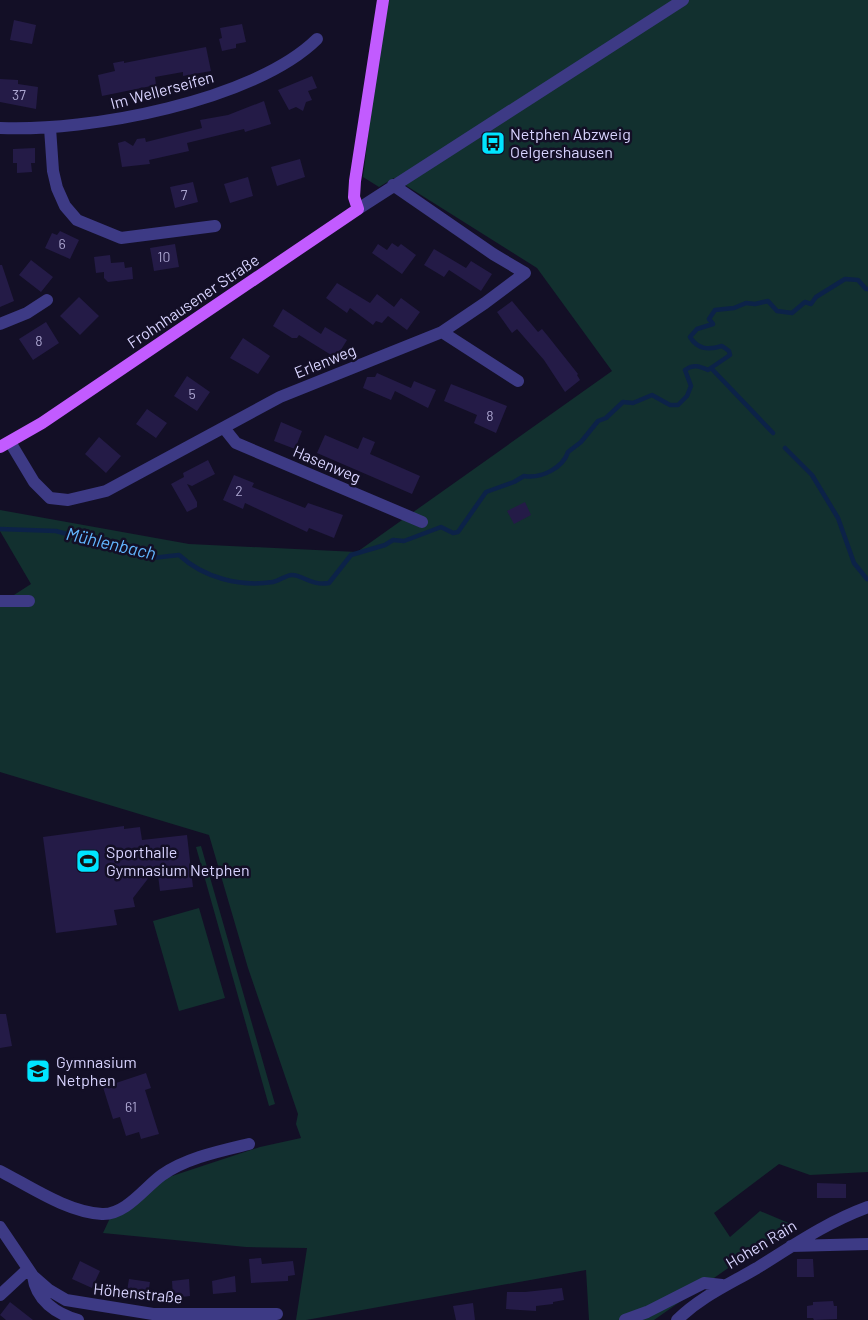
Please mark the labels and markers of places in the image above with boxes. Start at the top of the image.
place label: Netphen Abzweig Oelgershausen [510,124,631,161]
bus stop icon: Netphen Abzweig Oelgershausen [480,130,506,156]
place label: Sporthalle Gymnasium Netphen [106,842,250,879]
sports icon: Sporthalle Gymnasium Netphen [75,848,101,874]
place label: Gymnasium Netphen [56,1052,137,1089]
school or university icon: Gymnasium Netphen [25,1058,51,1084]

